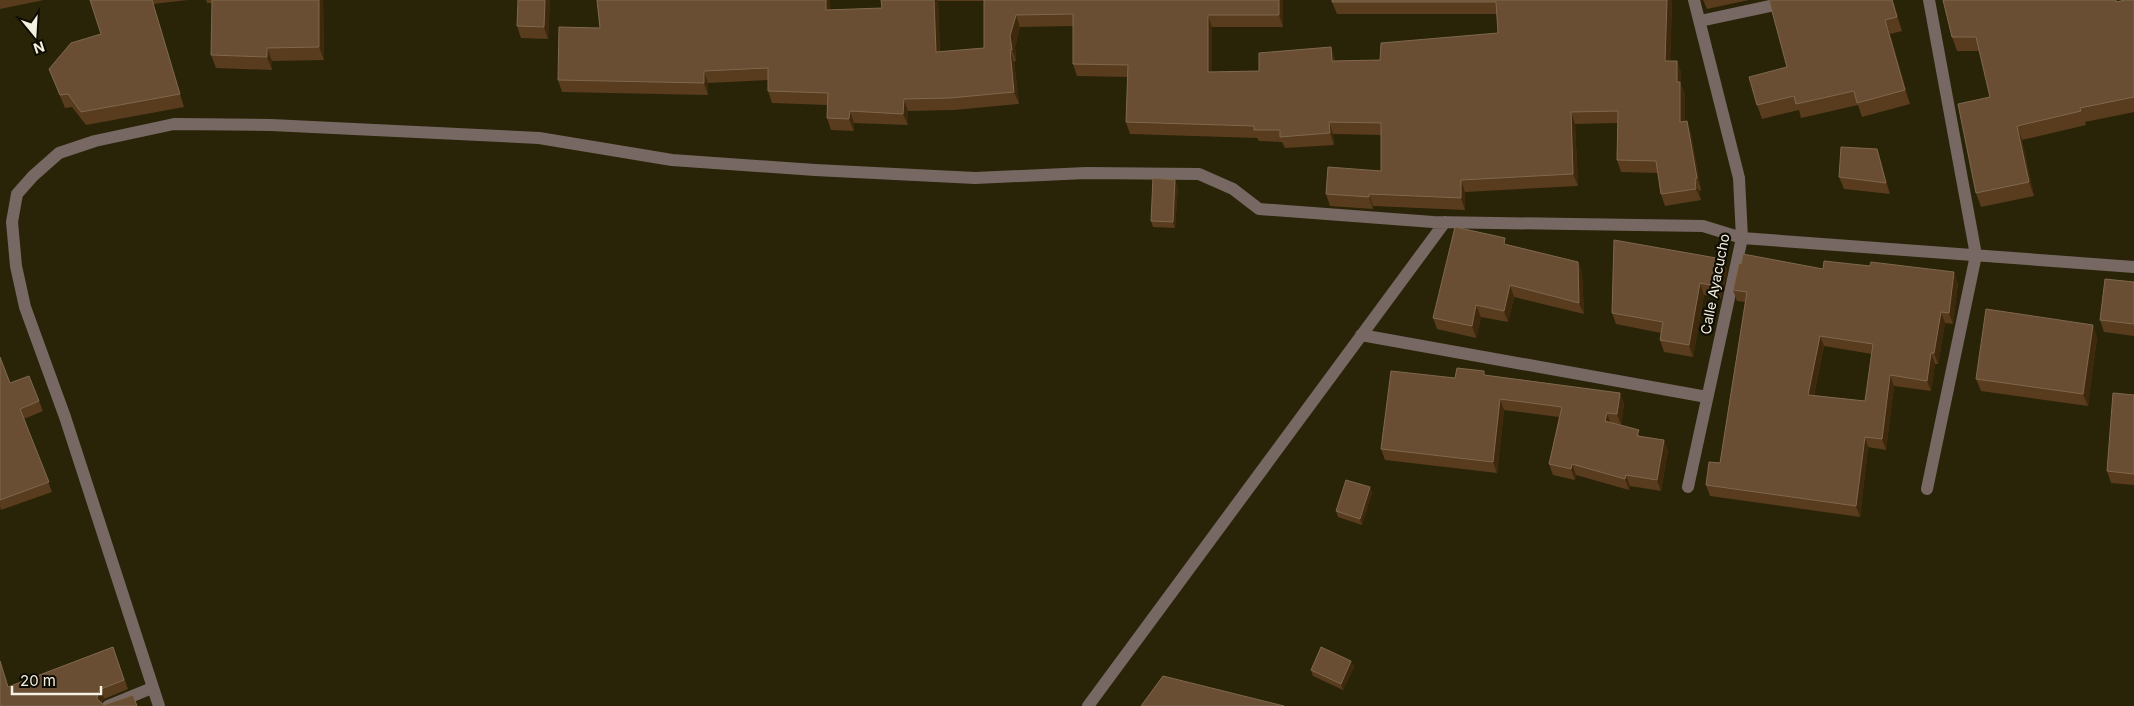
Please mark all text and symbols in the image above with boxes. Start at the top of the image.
north arrow [10,10,60,60]
text: N [31,38,47,58]
street label: Calle Ayacucho [1696,232,1733,336]
scale bar [12,664,101,696]
text: 20 m [20,671,56,690]

